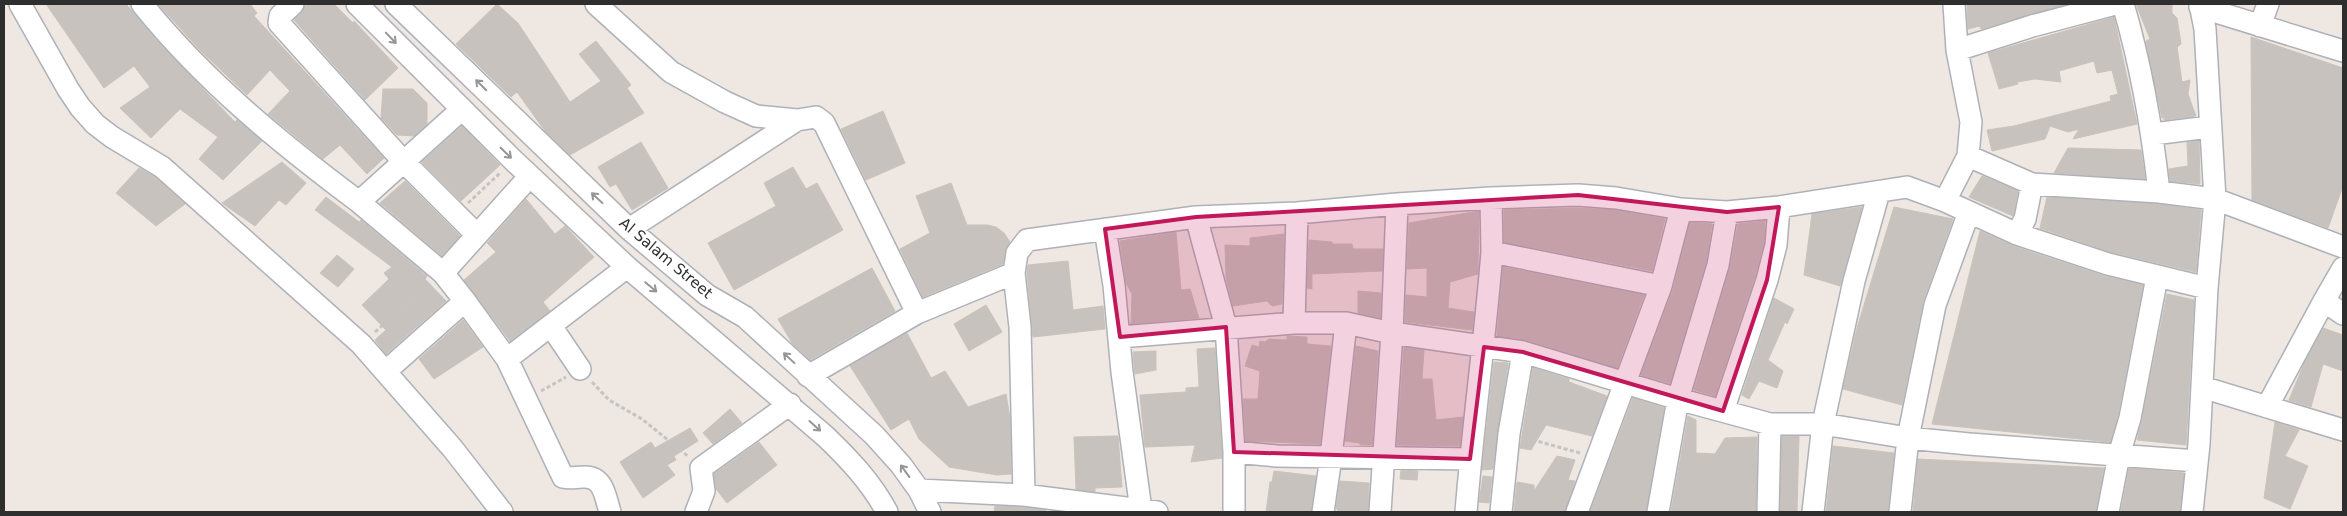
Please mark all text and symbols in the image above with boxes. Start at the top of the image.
one-way arrow [385,32,397,44]
one-way arrow [474,79,487,91]
one-way arrow [499,147,512,159]
one-way arrow [591,192,604,204]
street label: Al Salam Street [616,214,716,302]
one-way arrow [644,281,657,292]
one-way arrow [782,352,795,364]
one-way arrow [808,420,821,432]
one-way arrow [900,464,910,478]

